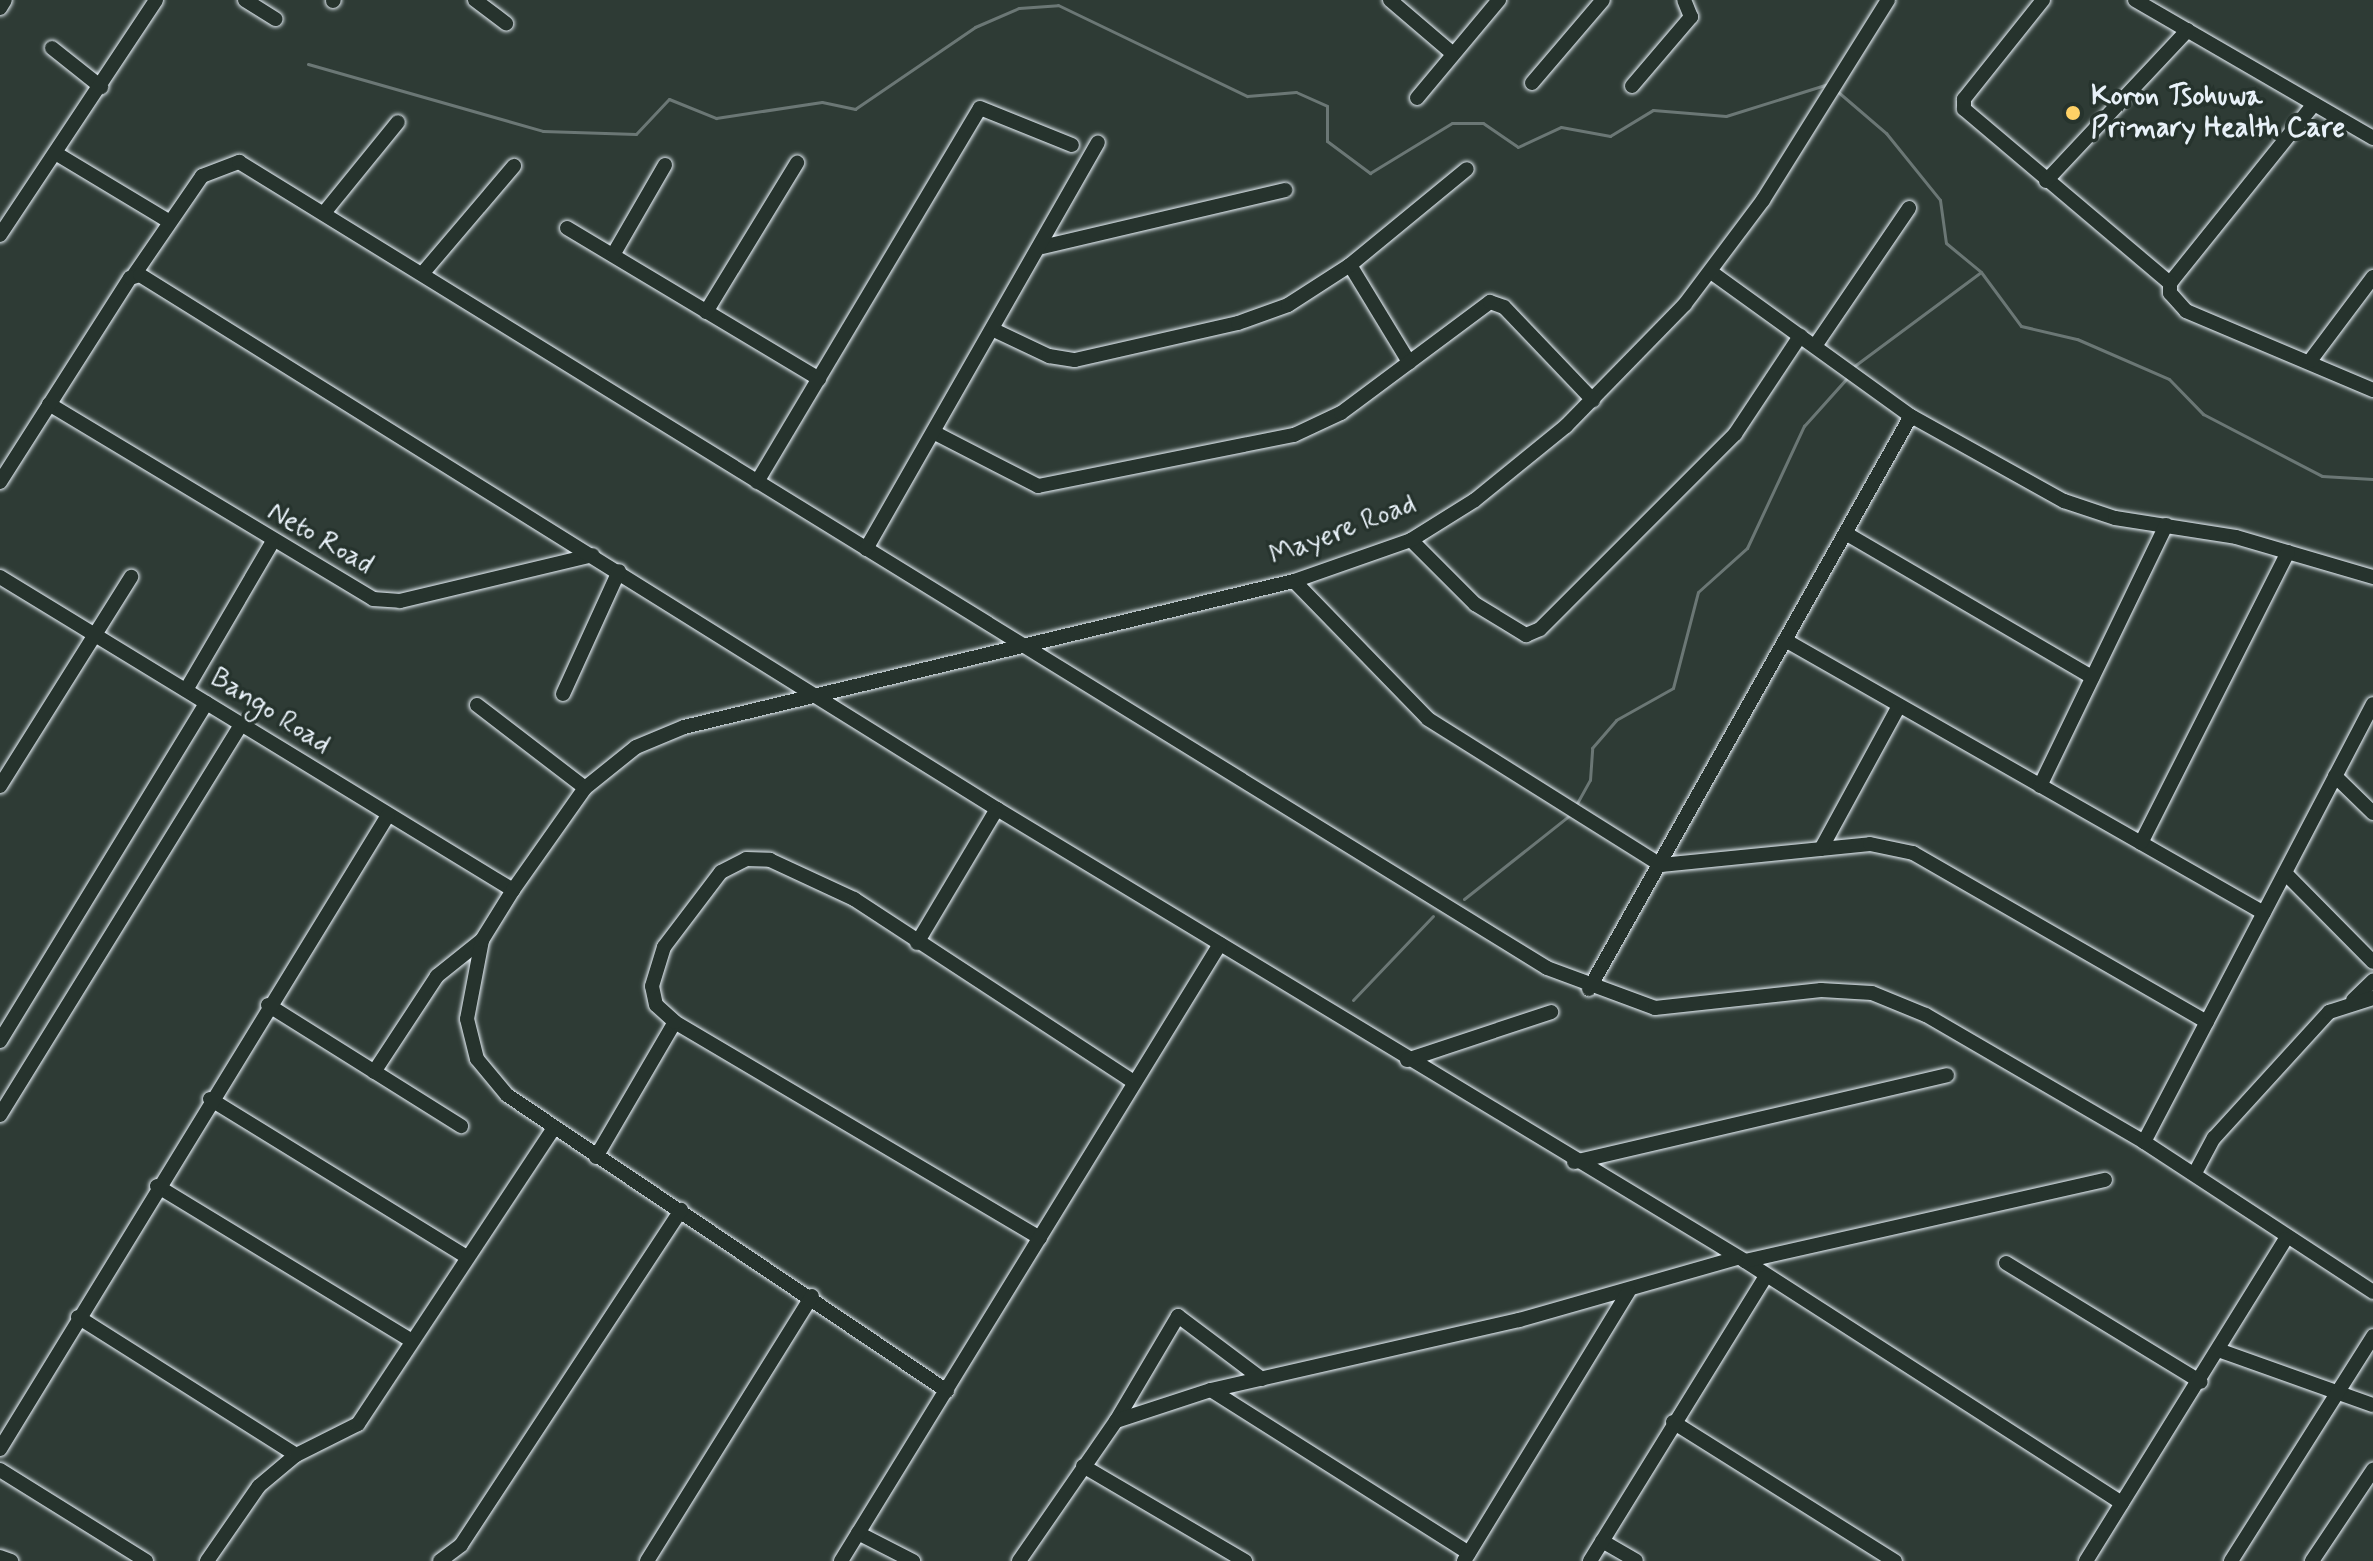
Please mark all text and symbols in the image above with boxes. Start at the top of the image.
place label: Koron Tsohuwa Primary Health Care [2091,80,2345,146]
marker: Koron Tsohuwa Primary Health Care [2062,102,2084,124]
street label: Mayere Road [1265,488,1421,574]
street label: Neto Road [262,496,378,582]
street label: Bango Road [203,662,337,762]

